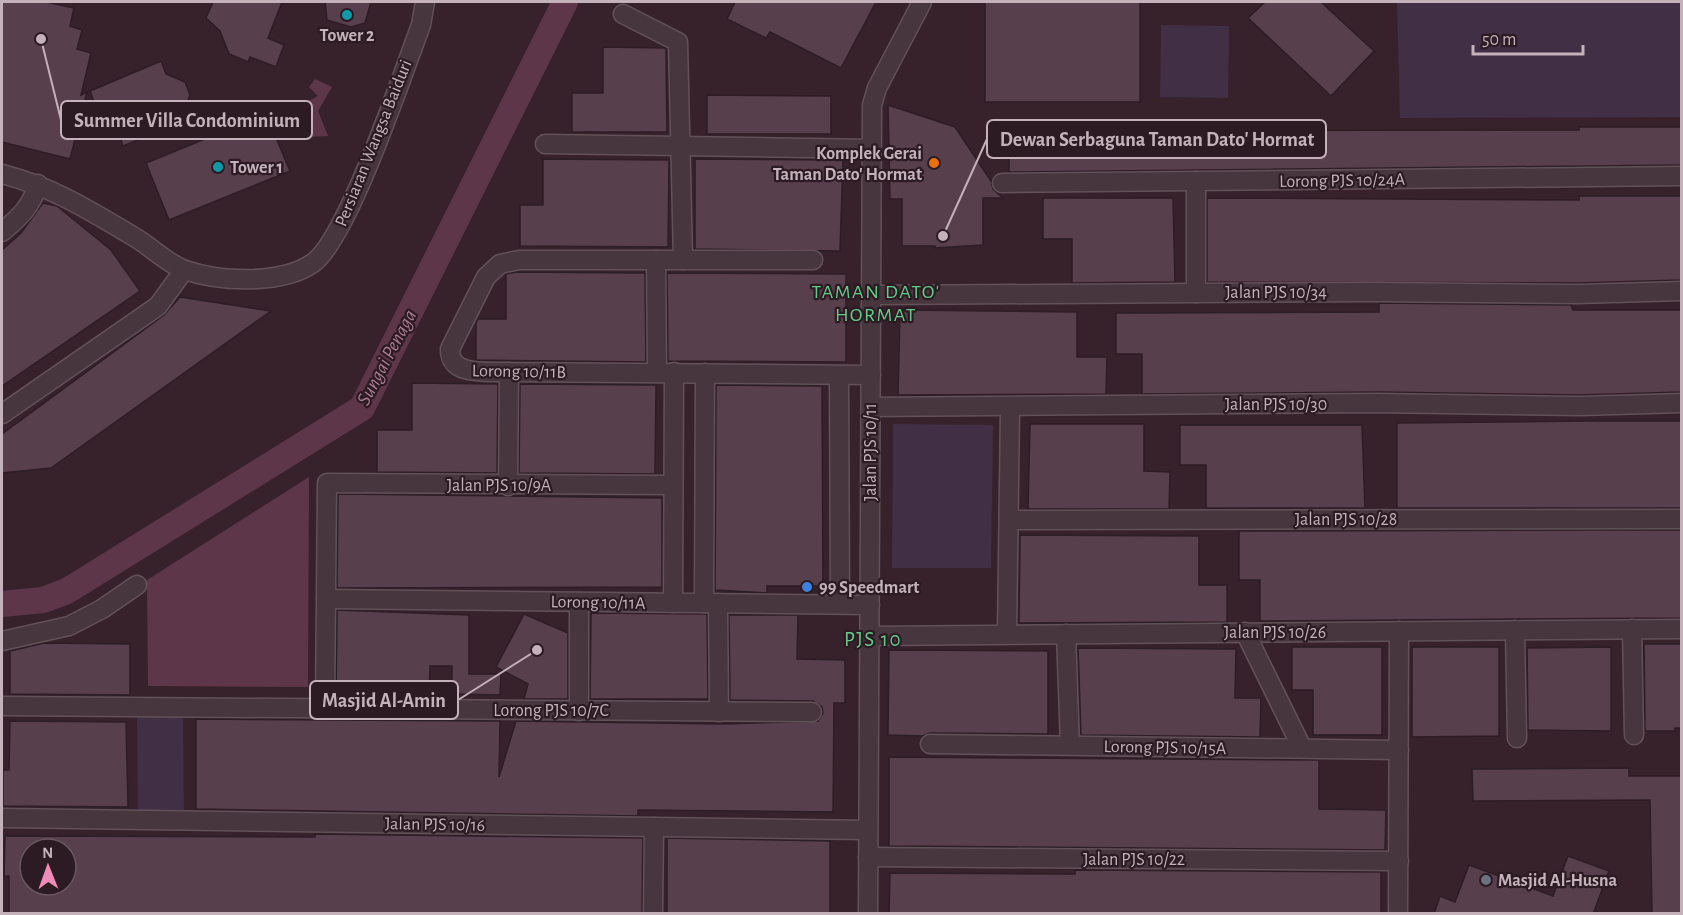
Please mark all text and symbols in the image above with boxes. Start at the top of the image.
marker: Tower 2 [340,8,354,22]
scale bar [1473,18,1582,56]
place label: Tower 2 [320,27,375,45]
text: 50 m [1482,31,1516,49]
street label: Persiaran Wangsa Baiduri [332,57,416,229]
callout: Summer Villa Condominium [61,101,312,139]
text: Summer Villa Condominium [74,111,300,131]
callout: Dewan Serbaguna Taman Dato' Hormat [987,120,1326,158]
text: Dewan Serbaguna Taman Dato' Hormat [1000,130,1315,150]
place label: Komplek Gerai Taman Dato' Hormat [773,145,922,184]
marker: Komplek Gerai Taman Dato' Hormat [927,156,941,170]
place label: Tower 1 [230,159,283,177]
marker: Tower 1 [211,160,225,174]
street label: Lorong PJS 10/24A [1279,171,1406,191]
district label: TAMAN DATO' HORMAT [812,282,940,325]
street label: Jalan PJS 10/34 [1225,284,1327,302]
water label: Sungai Penaga [353,306,420,409]
street label: Lorong 10/11B [472,362,566,382]
street label: Jalan PJS 10/30 [1225,396,1327,414]
street label: Jalan PJS 10/11 [862,403,880,501]
street label: Jalan PJS 10/9A [447,477,552,495]
street label: Jalan PJS 10/28 [1295,511,1397,529]
place label: 99 Speedmart [819,579,919,597]
marker: 99 Speedmart [800,580,814,594]
street label: Lorong 10/11A [550,593,646,613]
street label: Jalan PJS 10/26 [1224,624,1326,642]
district label: PJS 10 [844,629,902,650]
callout: Masjid Al-Amin [310,681,458,719]
text: Masjid Al-Amin [322,691,446,711]
street label: Lorong PJS 10/7C [493,702,609,720]
street label: Lorong PJS 10/15A [1103,738,1227,758]
street label: Jalan PJS 10/16 [385,815,485,835]
north arrow [18,837,78,897]
text: N [42,845,53,861]
street label: Jalan PJS 10/22 [1083,851,1185,869]
place label: Masjid Al-Husna [1498,872,1618,890]
marker: Masjid Al-Husna [1479,873,1493,887]

